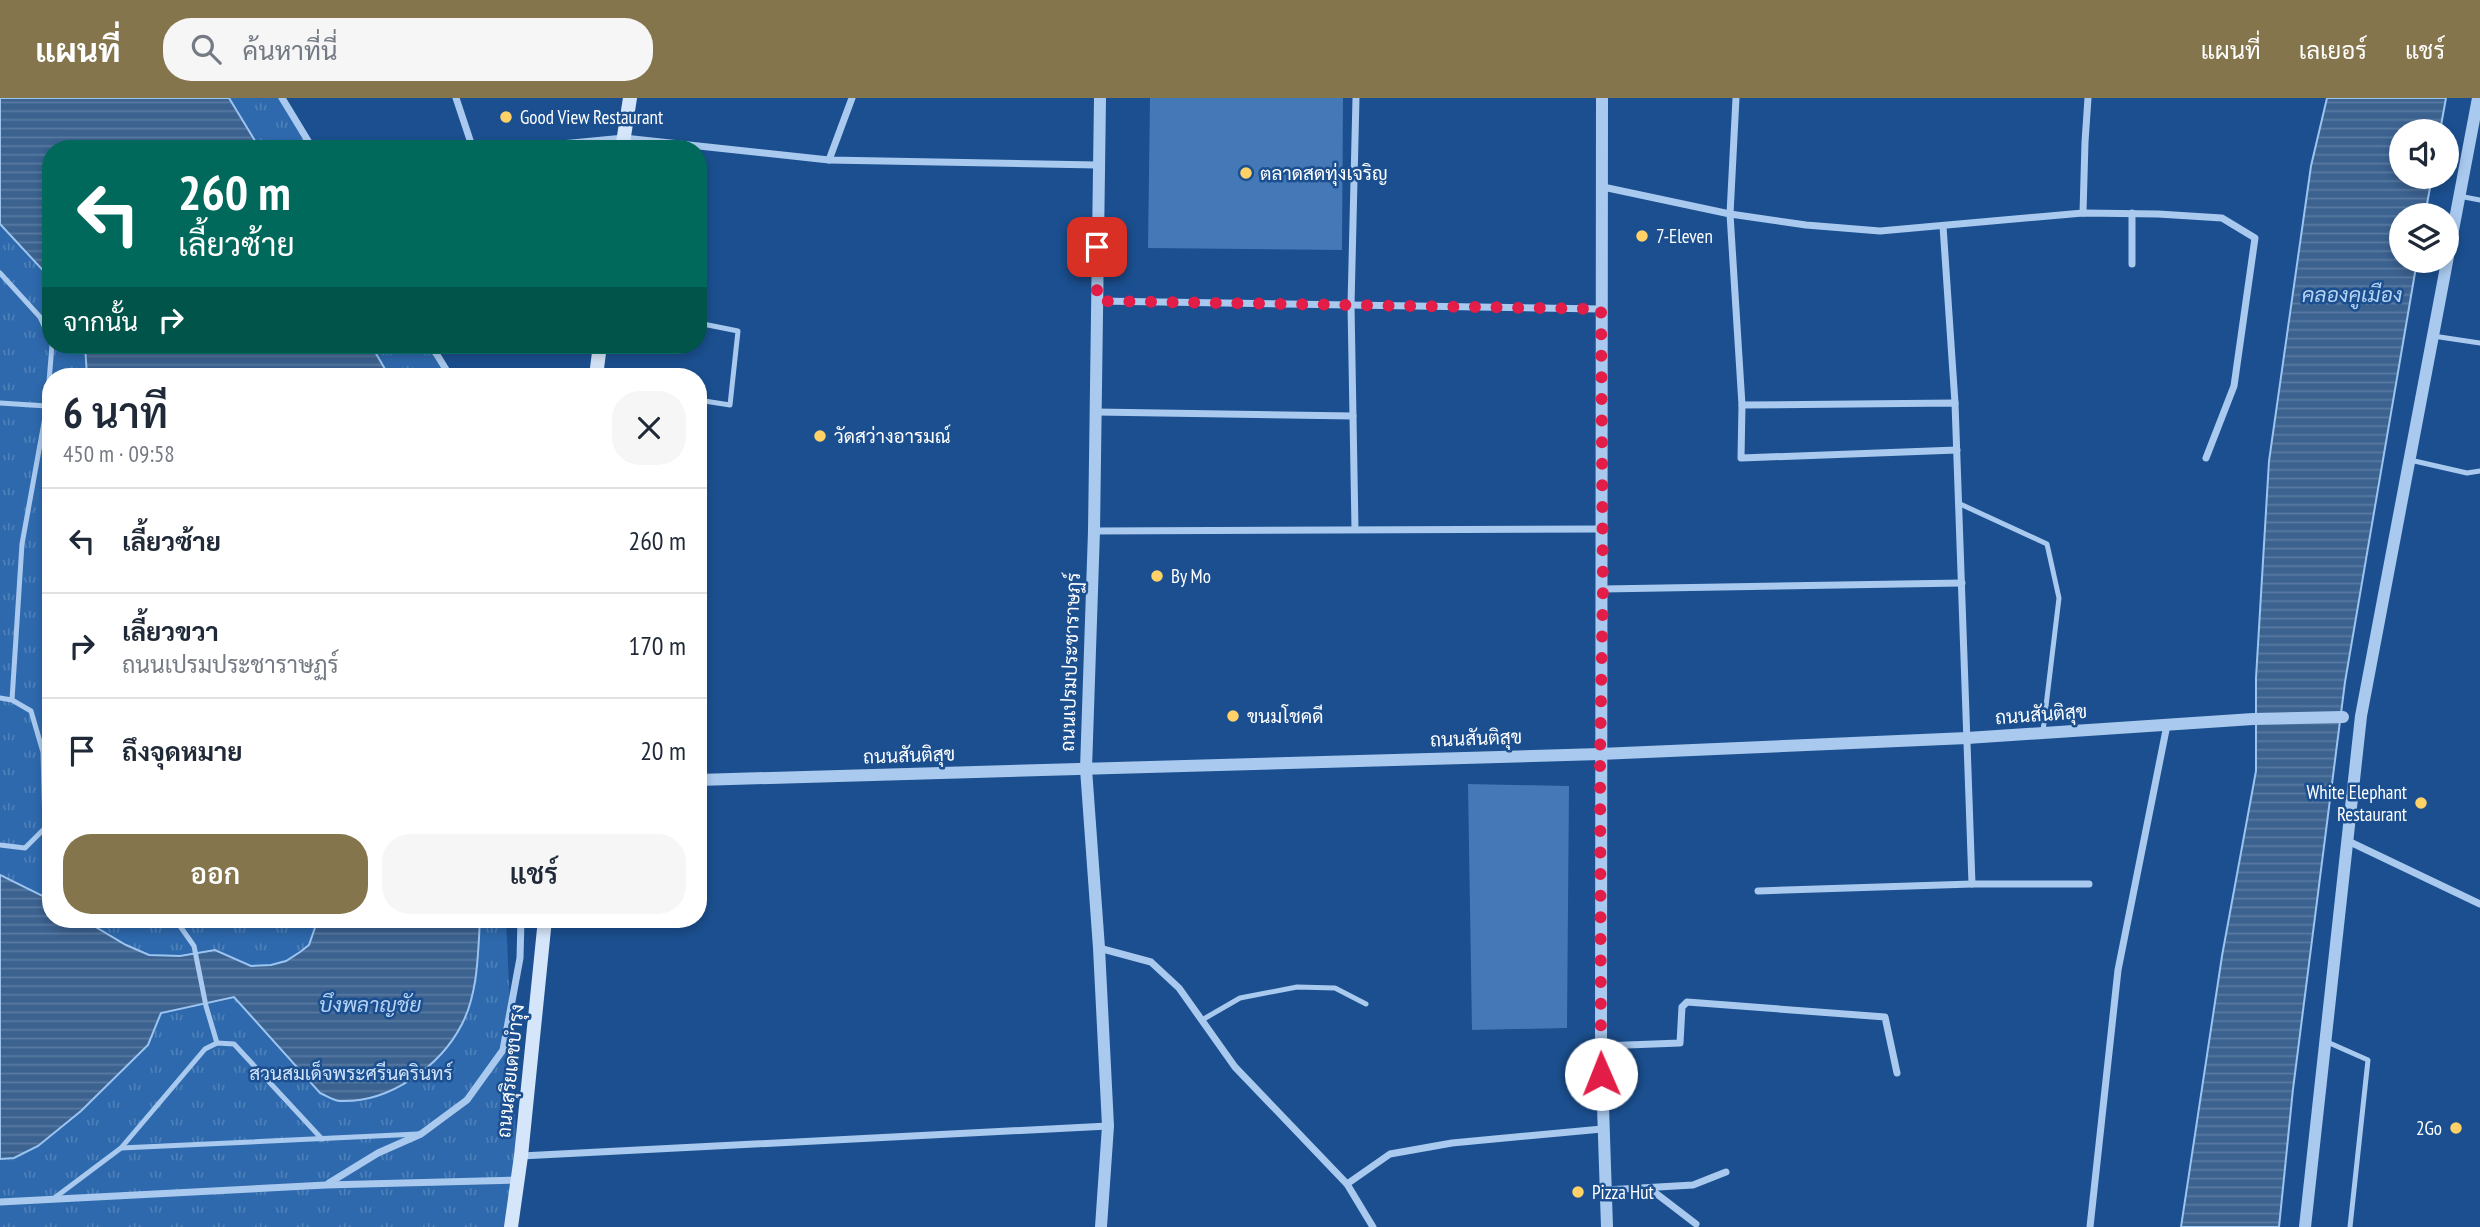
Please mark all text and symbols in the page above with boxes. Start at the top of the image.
search box [163,18,653,81]
text: แผนที่ [35,28,121,71]
icon: search [187,30,225,68]
text: ค้นหาที่นี่ [243,34,338,67]
text: แผนที่ [2201,35,2261,66]
text: เลเยอร์ [2299,35,2367,66]
text: แชร์ [2405,35,2445,66]
place label: Good View Restaurant [520,105,664,129]
marker: Good View Restaurant [498,109,514,125]
map controls [2389,119,2459,273]
button: sound [2389,119,2459,189]
text: 260 m [178,160,291,224]
place label: ตลาดสดทุ่งเจริญ [1260,161,1388,186]
marker: ตลาดสดทุ่งเจริญ [1238,165,1254,181]
icon: left [63,168,154,259]
button: layers [2389,203,2459,273]
pin [1067,217,1127,277]
text: เลี้ยวซ้าย [178,223,295,265]
place label: 7-Eleven [1656,224,1713,248]
icon: arrive [1078,228,1116,266]
marker: 7-Eleven [1634,228,1650,244]
water label: คลองคูเมือง [2302,281,2402,310]
icon: right [152,301,190,339]
text: จากนั้น [63,305,138,338]
text: 6 นาที [63,385,168,440]
button: close [612,391,686,465]
place label: วัดสว่างอารมณ์ [834,424,951,448]
marker: วัดสว่างอารมณ์ [812,428,828,444]
text: 450 m · 09:58 [63,439,175,468]
icon: left [63,522,101,560]
text: 260 m [628,524,686,557]
text: เลี้ยวซ้าย [122,525,221,558]
place label: By Mo [1171,564,1211,588]
marker: By Mo [1149,568,1165,584]
street label: ถนนเปรมประชาราษฏร์ [1055,572,1086,752]
text: เลี้ยวขวา [122,615,219,648]
icon: right [63,627,101,665]
text: 170 m [628,629,686,662]
text: ถนนเปรมประชาราษฏร์ [122,650,339,679]
street label: ถนนสันติสุข [1994,699,2088,730]
place label: ขนมโชคดี [1247,704,1323,728]
marker: ขนมโชคดี [1225,708,1241,724]
street label: ถนนสันติสุข [1429,724,1523,753]
icon: arrive [63,732,101,770]
text: 20 m [640,734,686,767]
text: ถึงจุดหมาย [122,735,243,768]
street label: ถนนสันติสุข [862,741,956,770]
place label: White Elephant Restaurant [2307,780,2408,826]
marker: White Elephant Restaurant [2413,795,2429,811]
button: ออก [63,834,368,914]
button: แชร์ [382,834,686,914]
water label: บึงพลาญชัย [319,991,421,1018]
street label: ถนนสุริยเดชบำรุง [491,1003,530,1139]
position arrow [1564,1037,1638,1111]
park label: สวนสมเด็จพระศรีนครินทร์ [249,1060,453,1085]
place label: 2Go [2416,1116,2442,1140]
marker: 2Go [2448,1120,2464,1136]
place label: Pizza Hut [1592,1180,1654,1204]
marker: Pizza Hut [1570,1184,1586,1200]

